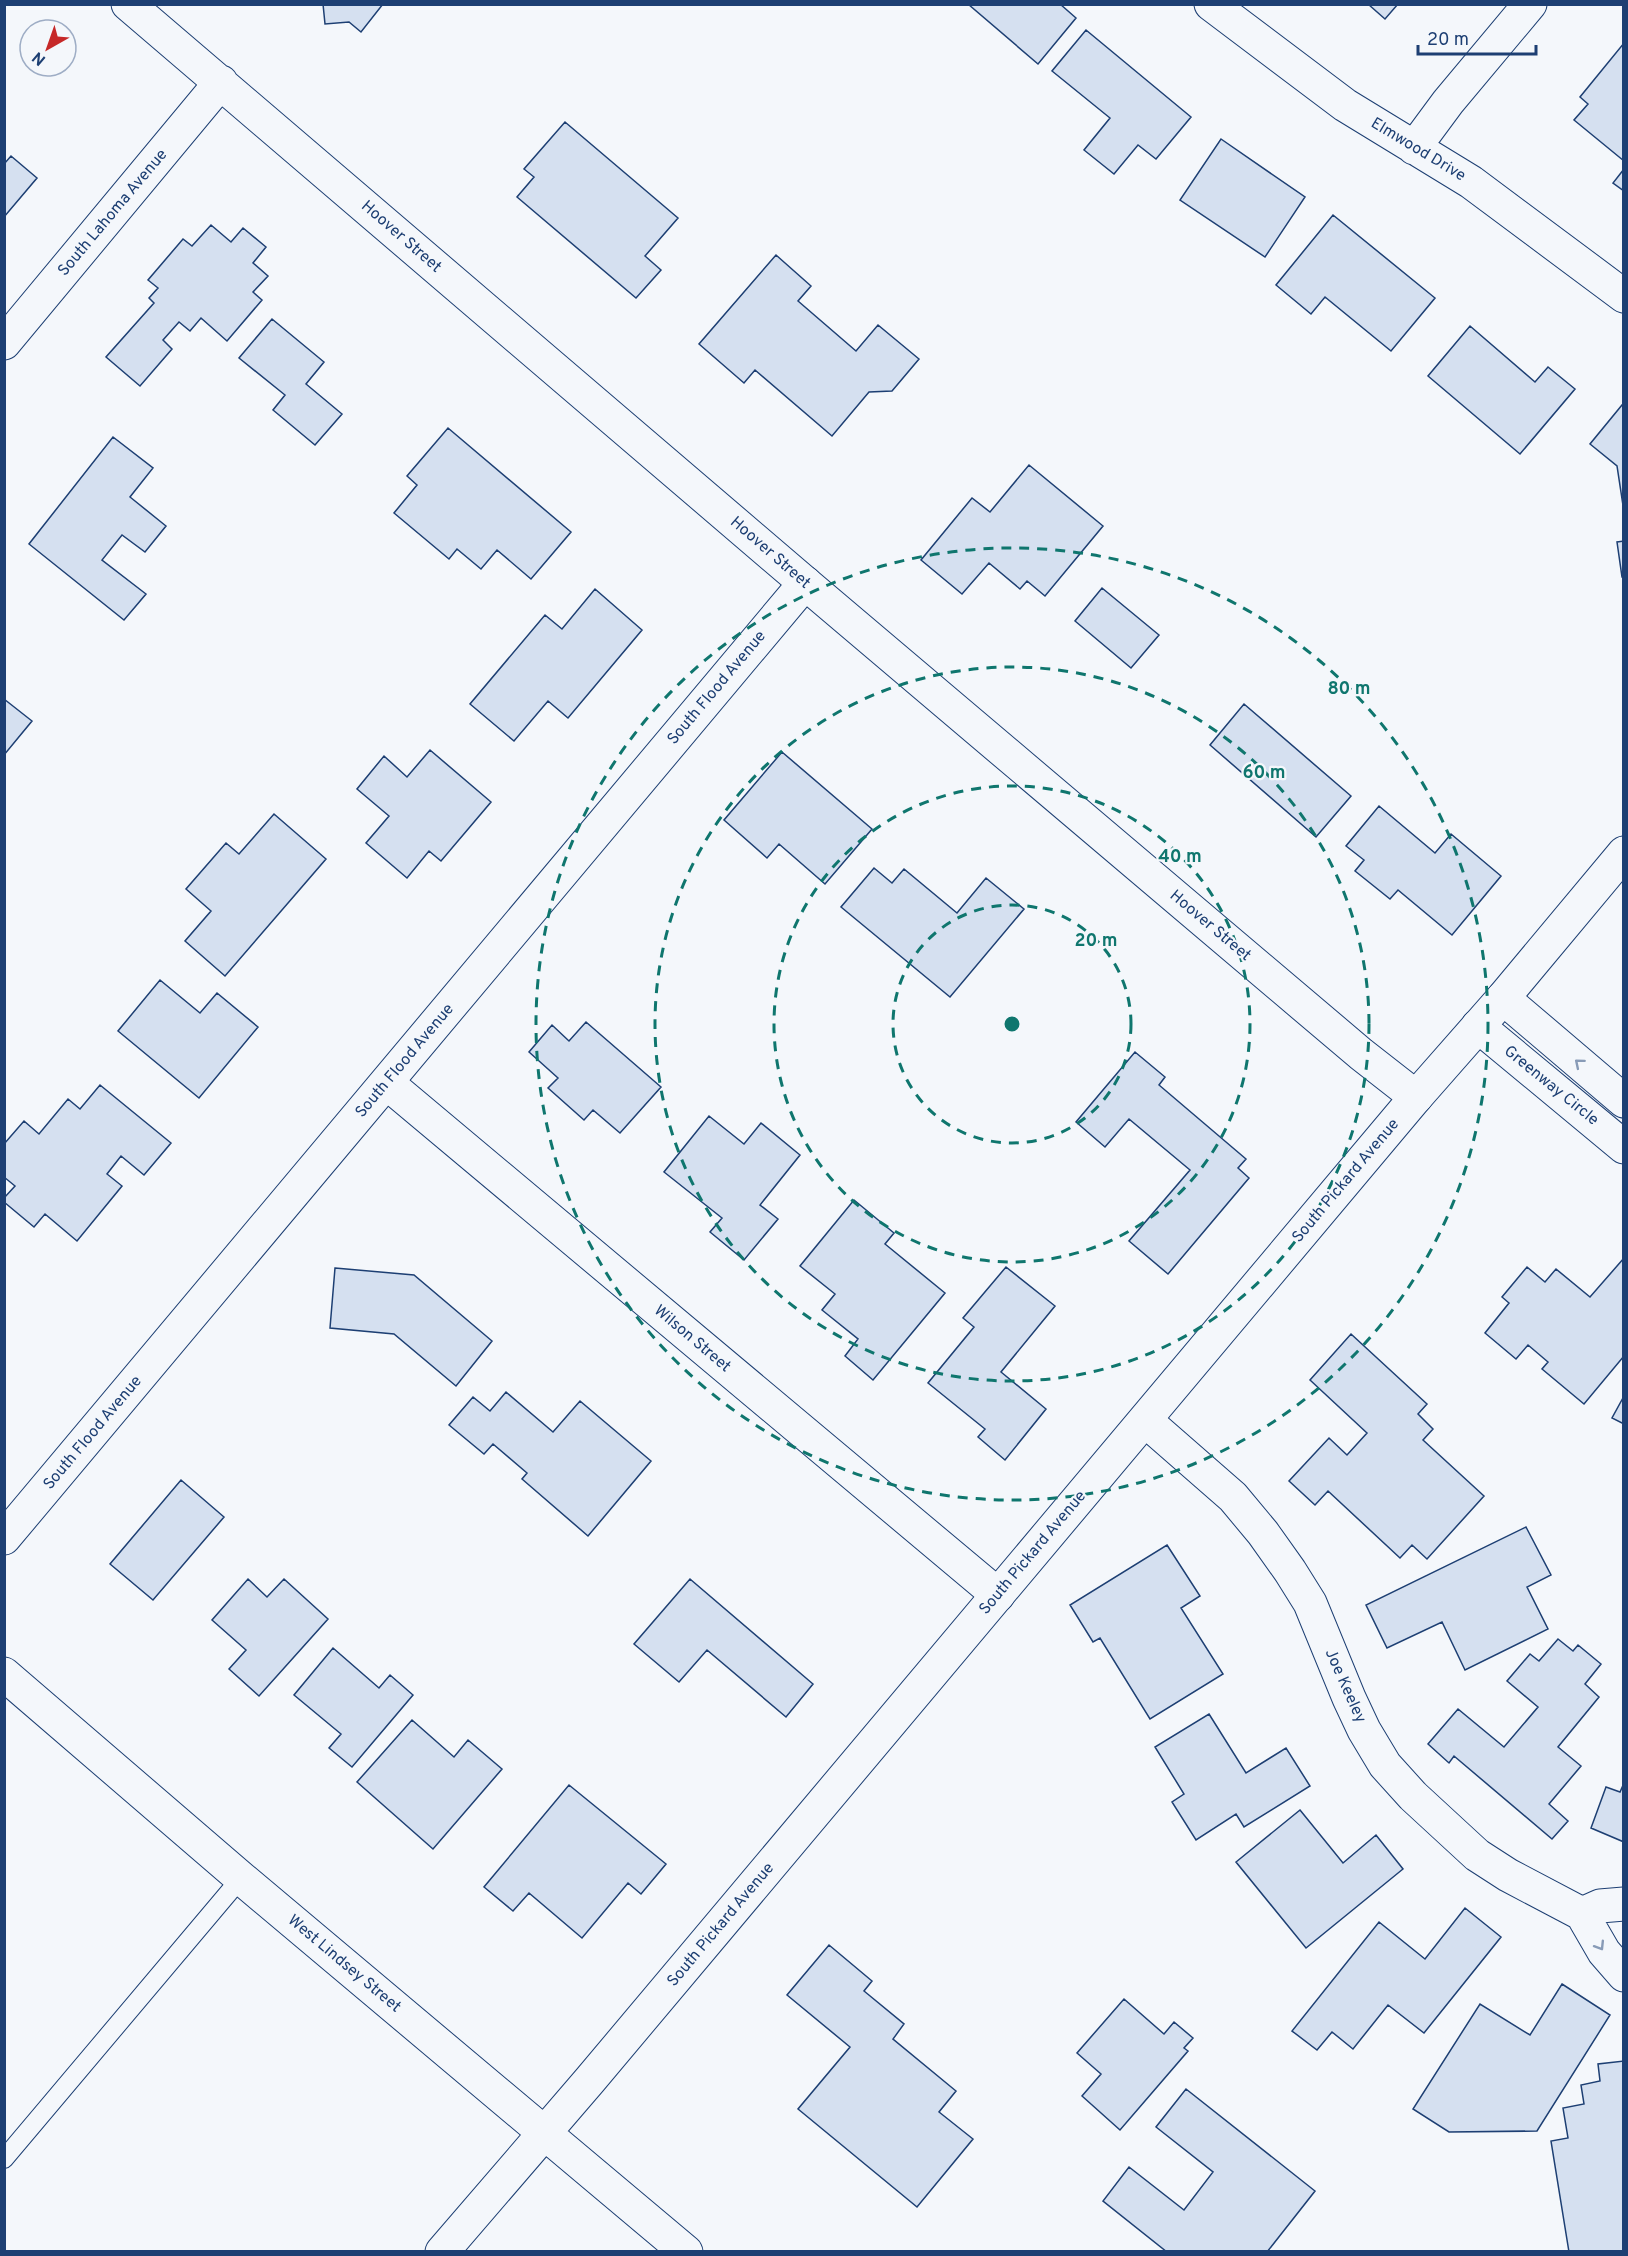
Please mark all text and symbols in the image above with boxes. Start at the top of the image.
north arrow [18,18,78,78]
scale bar [1418,18,1536,56]
text: 20 m [1427,29,1469,52]
text: N [29,47,50,69]
street label: Elmwood Drive [1367,114,1469,186]
street label: South Lahoma Avenue [54,145,172,281]
street label: Hoover Street [357,197,445,277]
street label: Hoover Street [726,513,814,593]
street label: South Flood Avenue [663,627,771,749]
text: 80 m [1327,678,1371,701]
text: 60 m [1242,762,1286,785]
text: 40 m [1158,846,1202,869]
street label: Hoover Street [1165,886,1255,966]
text: 20 m [1074,930,1118,953]
street label: South Flood Avenue [351,1000,459,1122]
centre of rings [1002,1014,1022,1034]
street label: Greenway Circle [1500,1042,1602,1130]
one-way arrow [1575,1060,1586,1071]
street label: South Pickard Avenue [1288,1115,1404,1247]
street label: Wilson Street [649,1301,735,1377]
street label: South Flood Avenue [39,1372,147,1494]
street label: South Pickard Avenue [975,1487,1091,1619]
street label: Joe Keeley [1320,1646,1370,1726]
street label: South Pickard Avenue [663,1859,779,1991]
street label: West Lindsey Street [283,1911,405,2017]
one-way arrow [1593,1940,1605,1950]

